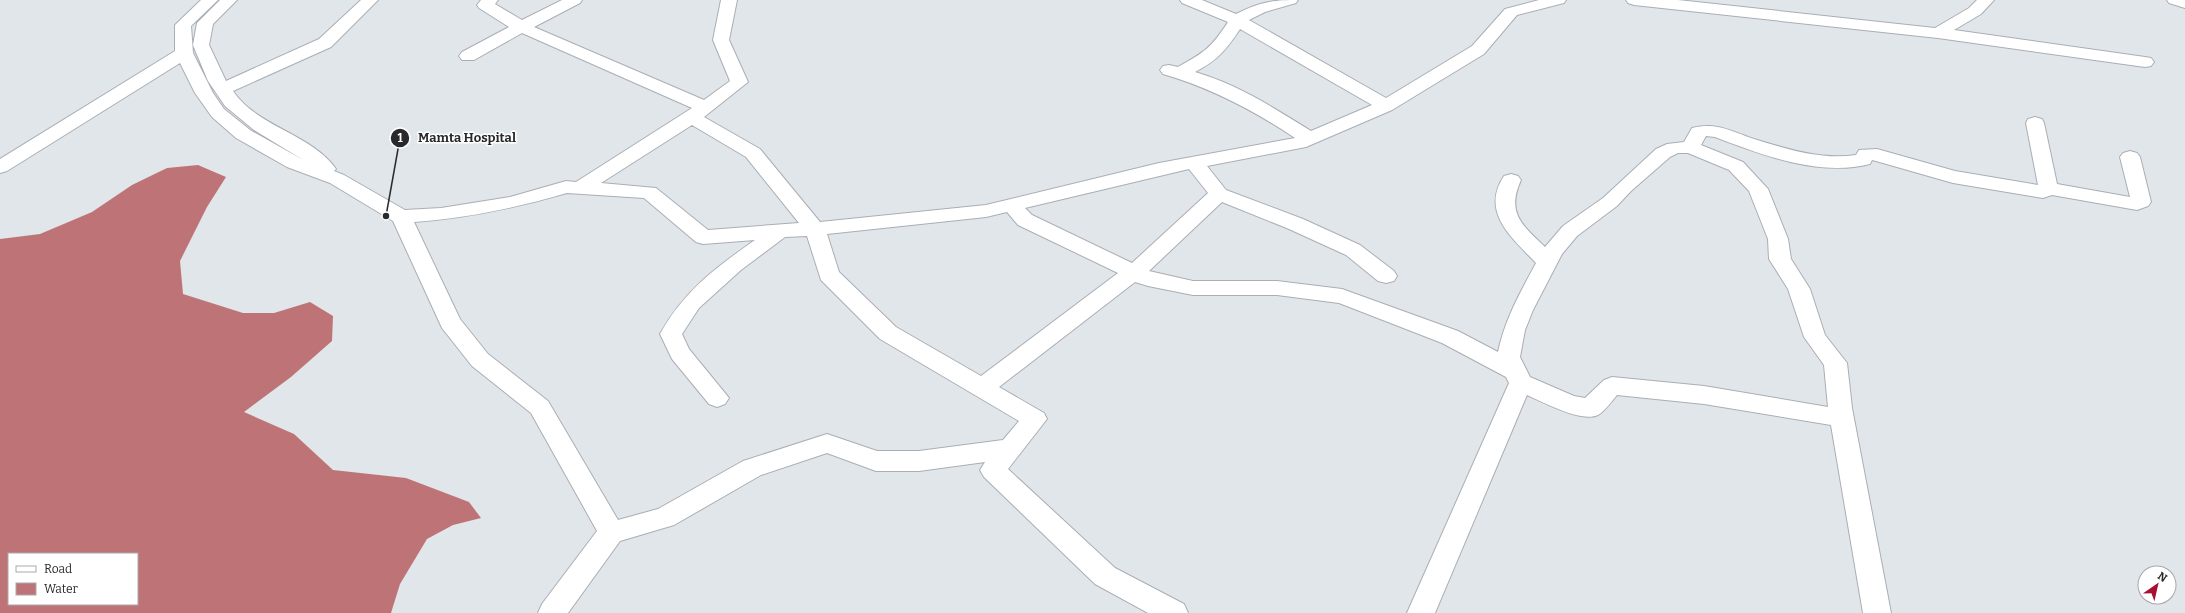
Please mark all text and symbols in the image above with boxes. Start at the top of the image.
callout: Mamta Hospital [390,125,524,150]
text: Mamta Hospital [418,130,516,145]
text: 1 [397,131,403,145]
legend [8,553,138,605]
text: Road [44,562,72,576]
north arrow [2137,565,2177,605]
text: N [2155,569,2170,585]
text: Water [44,582,79,596]

